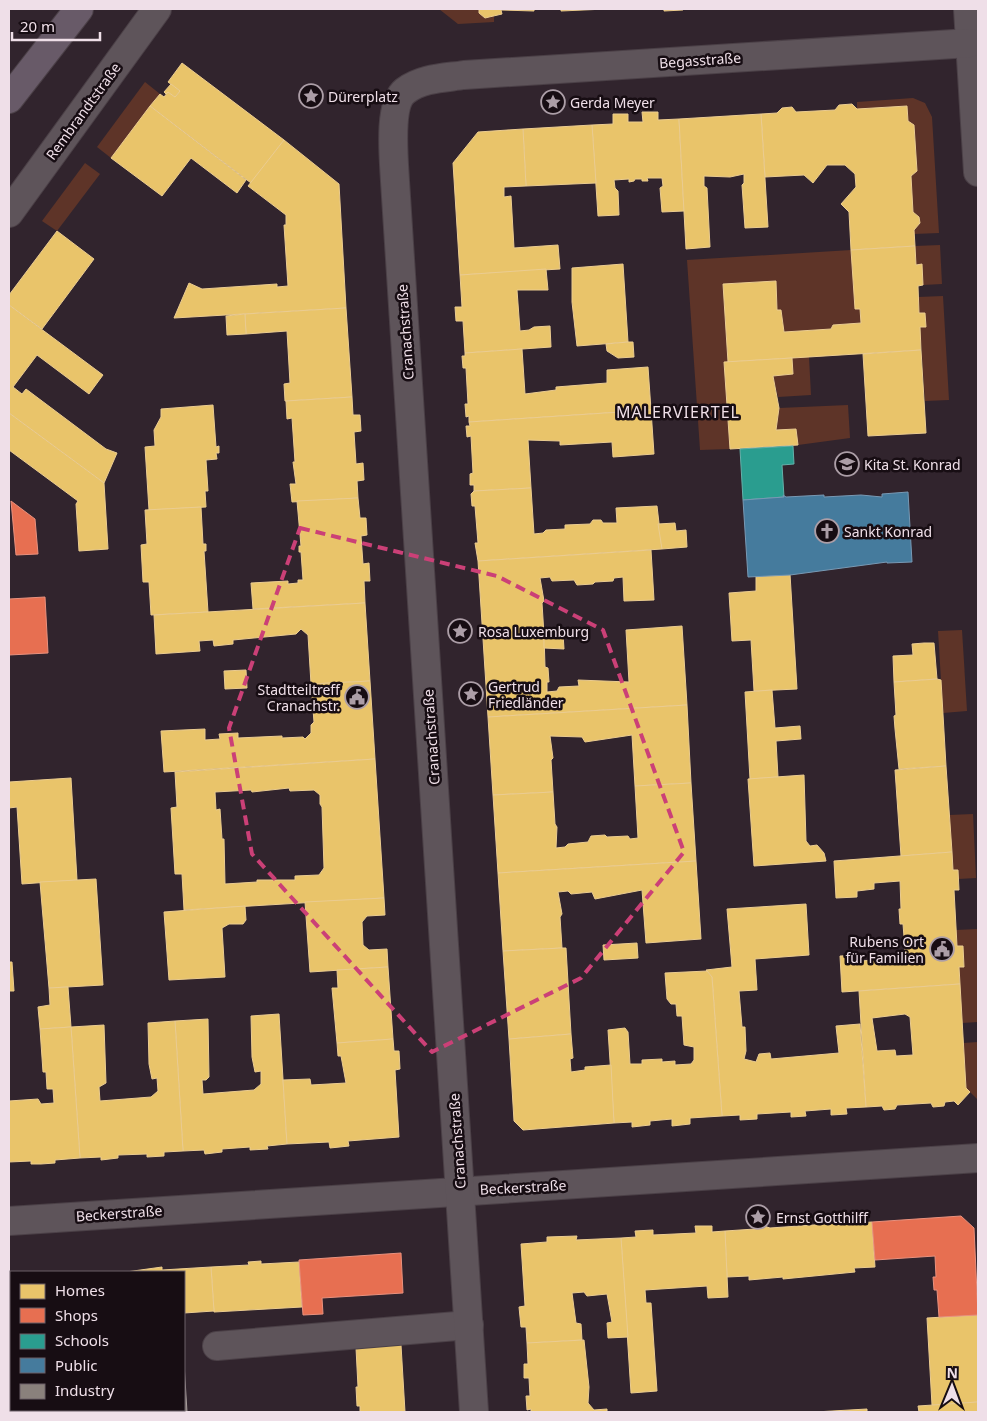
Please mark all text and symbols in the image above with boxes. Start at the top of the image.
scale bar [12,10,100,42]
text: 20 m [20,16,55,36]
street label: Begasstraße [658,48,742,72]
street label: Rembrandtstraße [41,58,125,163]
place icon: Dürerplatz [298,83,324,109]
place label: Dürerplatz [328,87,398,106]
place icon: Gerda Meyer [540,89,566,115]
place label: Gerda Meyer [570,93,655,112]
street label: Cranachstraße [392,283,418,381]
district label: MALERVIERTEL [616,401,740,423]
school or university icon: Kita St. Konrad [834,451,860,477]
place label: Kita St. Konrad [864,455,961,474]
church icon: Sankt Konrad [814,518,840,544]
place label: Sankt Konrad [844,522,932,541]
place icon: Rosa Luxemburg [447,618,473,644]
place label: Rosa Luxemburg [478,622,589,641]
place label: Gertrud Friedländer [488,677,564,712]
place label: Stadtteiltreff Cranachstr. [257,680,341,715]
place icon: Gertrud Friedländer [458,681,484,707]
public building icon: Stadtteiltreff Cranachstr. [344,684,370,710]
street label: Cranachstraße [418,688,444,786]
place label: Rubens Ort für Familien [846,932,924,967]
public building icon: Rubens Ort für Familien [929,936,955,962]
street label: Cranachstraße [444,1092,470,1190]
street label: Beckerstraße [479,1175,567,1199]
street label: Beckerstraße [75,1200,163,1226]
place icon: Ernst Gotthilff [745,1204,771,1230]
place label: Ernst Gotthilff [776,1208,869,1227]
legend [10,1271,185,1411]
text: Homes [55,1280,105,1300]
text: Shops [55,1305,98,1325]
text: Schools [55,1330,109,1350]
text: Public [55,1355,98,1375]
north arrow [927,1361,977,1411]
text: N [946,1363,958,1382]
text: Industry [55,1380,115,1400]

